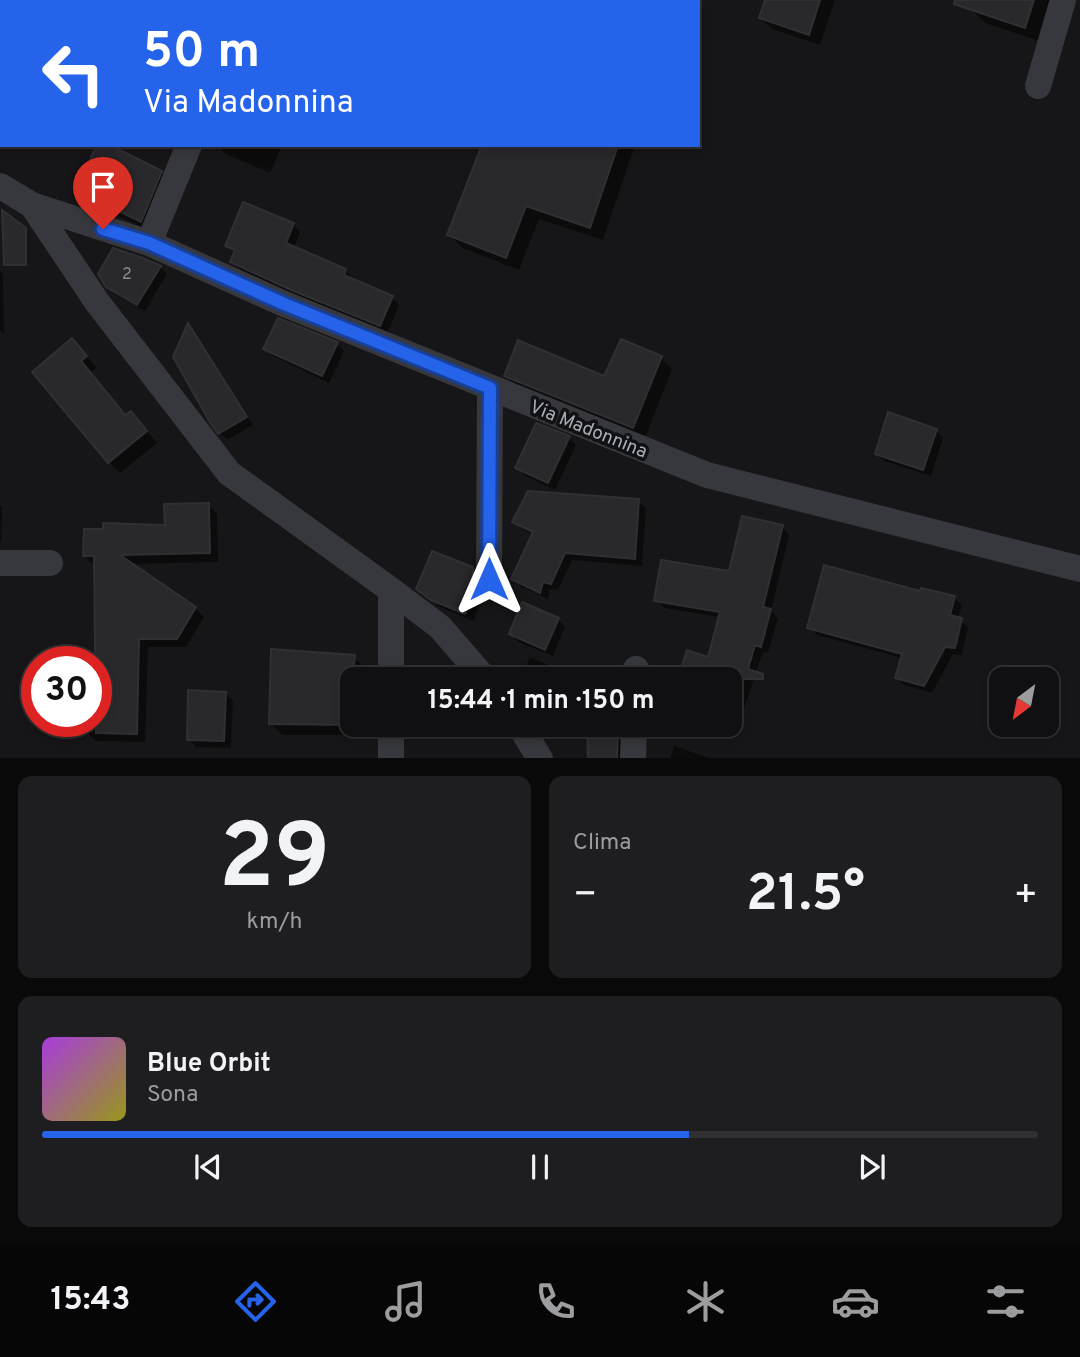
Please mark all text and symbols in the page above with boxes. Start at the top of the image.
text: 50 m [143,23,260,85]
icon: left [28,28,119,119]
text: Via Madonnina [143,84,354,124]
pin [73,157,133,229]
icon: arrive [84,168,122,206]
house number: 2 [122,265,132,285]
street label: Via Madonnina [526,395,651,464]
position arrow [452,542,526,616]
speed limit sign: 30 [21,646,112,737]
north arrow [989,667,1059,737]
map controls [989,667,1059,737]
text: 15:44 · 1 min · 150 m [427,685,655,718]
text: 29 [219,805,330,920]
text: Clima [573,829,631,858]
text: 21.5° [746,863,865,929]
text: − [573,872,598,921]
text: + [1013,872,1038,921]
text: km/h [247,908,302,937]
text: Blue Orbit [147,1048,271,1081]
text: Sona [147,1081,198,1110]
icon: previous [189,1148,227,1186]
icon: pause [521,1148,559,1186]
icon: next [853,1148,891,1186]
icon: directions [231,1277,280,1326]
icon: music [381,1277,430,1326]
icon: phone [531,1277,580,1326]
icon: climate [681,1277,730,1326]
icon: car [831,1277,880,1326]
icon: filters [981,1277,1030,1326]
text: 15:43 [50,1281,130,1321]

